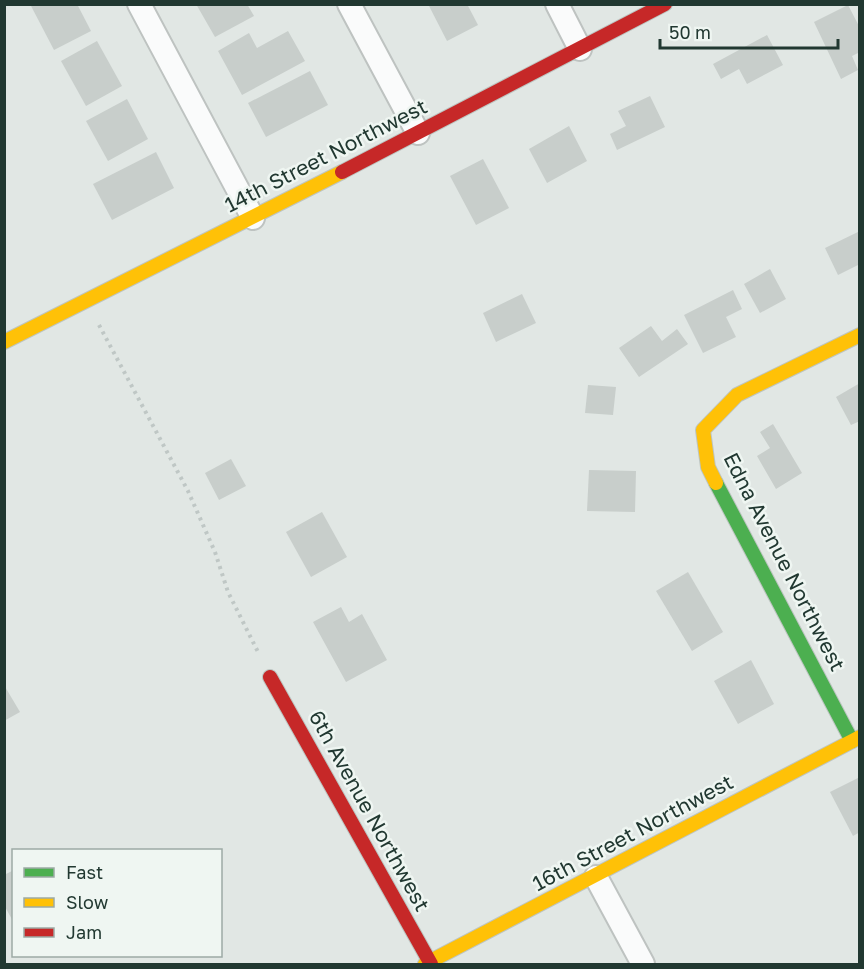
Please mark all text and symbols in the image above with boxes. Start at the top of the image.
scale bar [660,12,838,50]
text: 50 m [669,21,711,43]
street label: 14th Street Northwest [220,93,431,217]
street label: Edna Avenue Northwest [718,448,851,675]
street label: 6th Avenue Northwest [304,706,436,915]
street label: 16th Street Northwest [528,768,737,896]
legend [12,849,222,957]
text: Fast [66,861,103,883]
text: Slow [66,891,109,913]
text: Jam [66,921,102,943]

